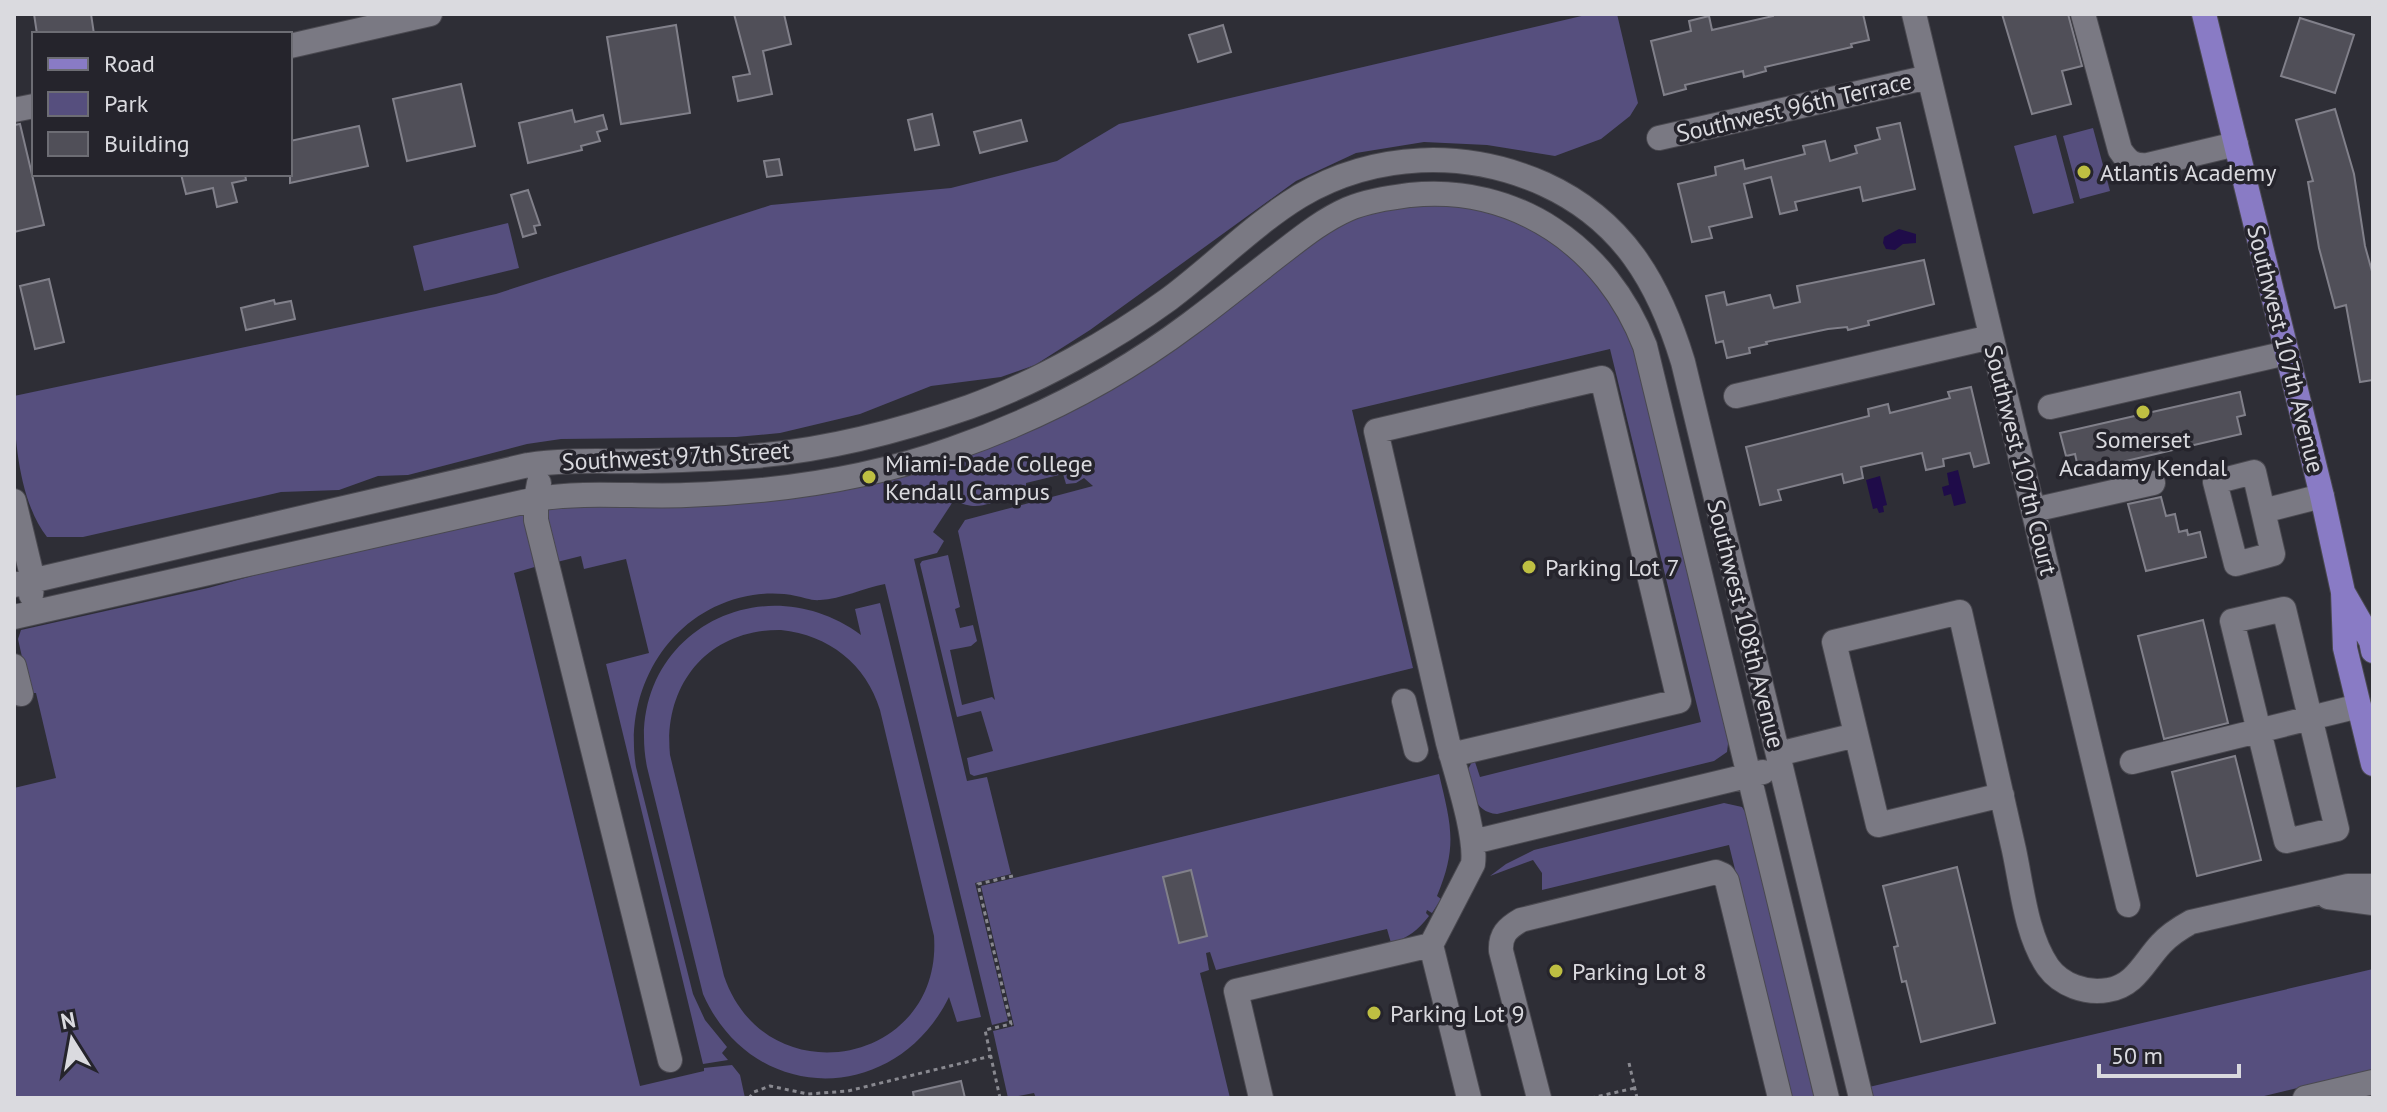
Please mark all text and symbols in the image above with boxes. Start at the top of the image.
legend [32,32,292,176]
text: Road [104,48,155,79]
street label: Southwest 96th Terrace [1673,65,1915,149]
text: Park [104,88,149,119]
text: Building [104,128,190,159]
place label: Atlantis Academy [2100,157,2276,188]
marker: Atlantis Academy [2075,163,2093,181]
street label: Southwest 107th Avenue [2240,222,2332,476]
street label: Southwest 107th Court [1977,342,2065,578]
marker: Somerset Acadamy Kendal [2134,403,2152,421]
place label: Somerset Acadamy Kendal [2059,424,2227,483]
street label: Southwest 97th Street [561,435,791,477]
place label: Miami-Dade College Kendall Campus [885,448,1093,507]
marker: Miami-Dade College Kendall Campus [860,468,878,486]
street label: Southwest 108th Avenue [1700,496,1792,752]
place label: Parking Lot 7 [1545,552,1679,583]
marker: Parking Lot 7 [1520,558,1538,576]
place label: Parking Lot 8 [1572,956,1706,987]
marker: Parking Lot 8 [1547,962,1565,980]
place label: Parking Lot 9 [1390,998,1524,1029]
north arrow [32,1000,112,1080]
marker: Parking Lot 9 [1365,1004,1383,1022]
text: N [58,1005,78,1035]
scale bar [2099,1028,2239,1078]
text: 50 m [2111,1040,2163,1071]

